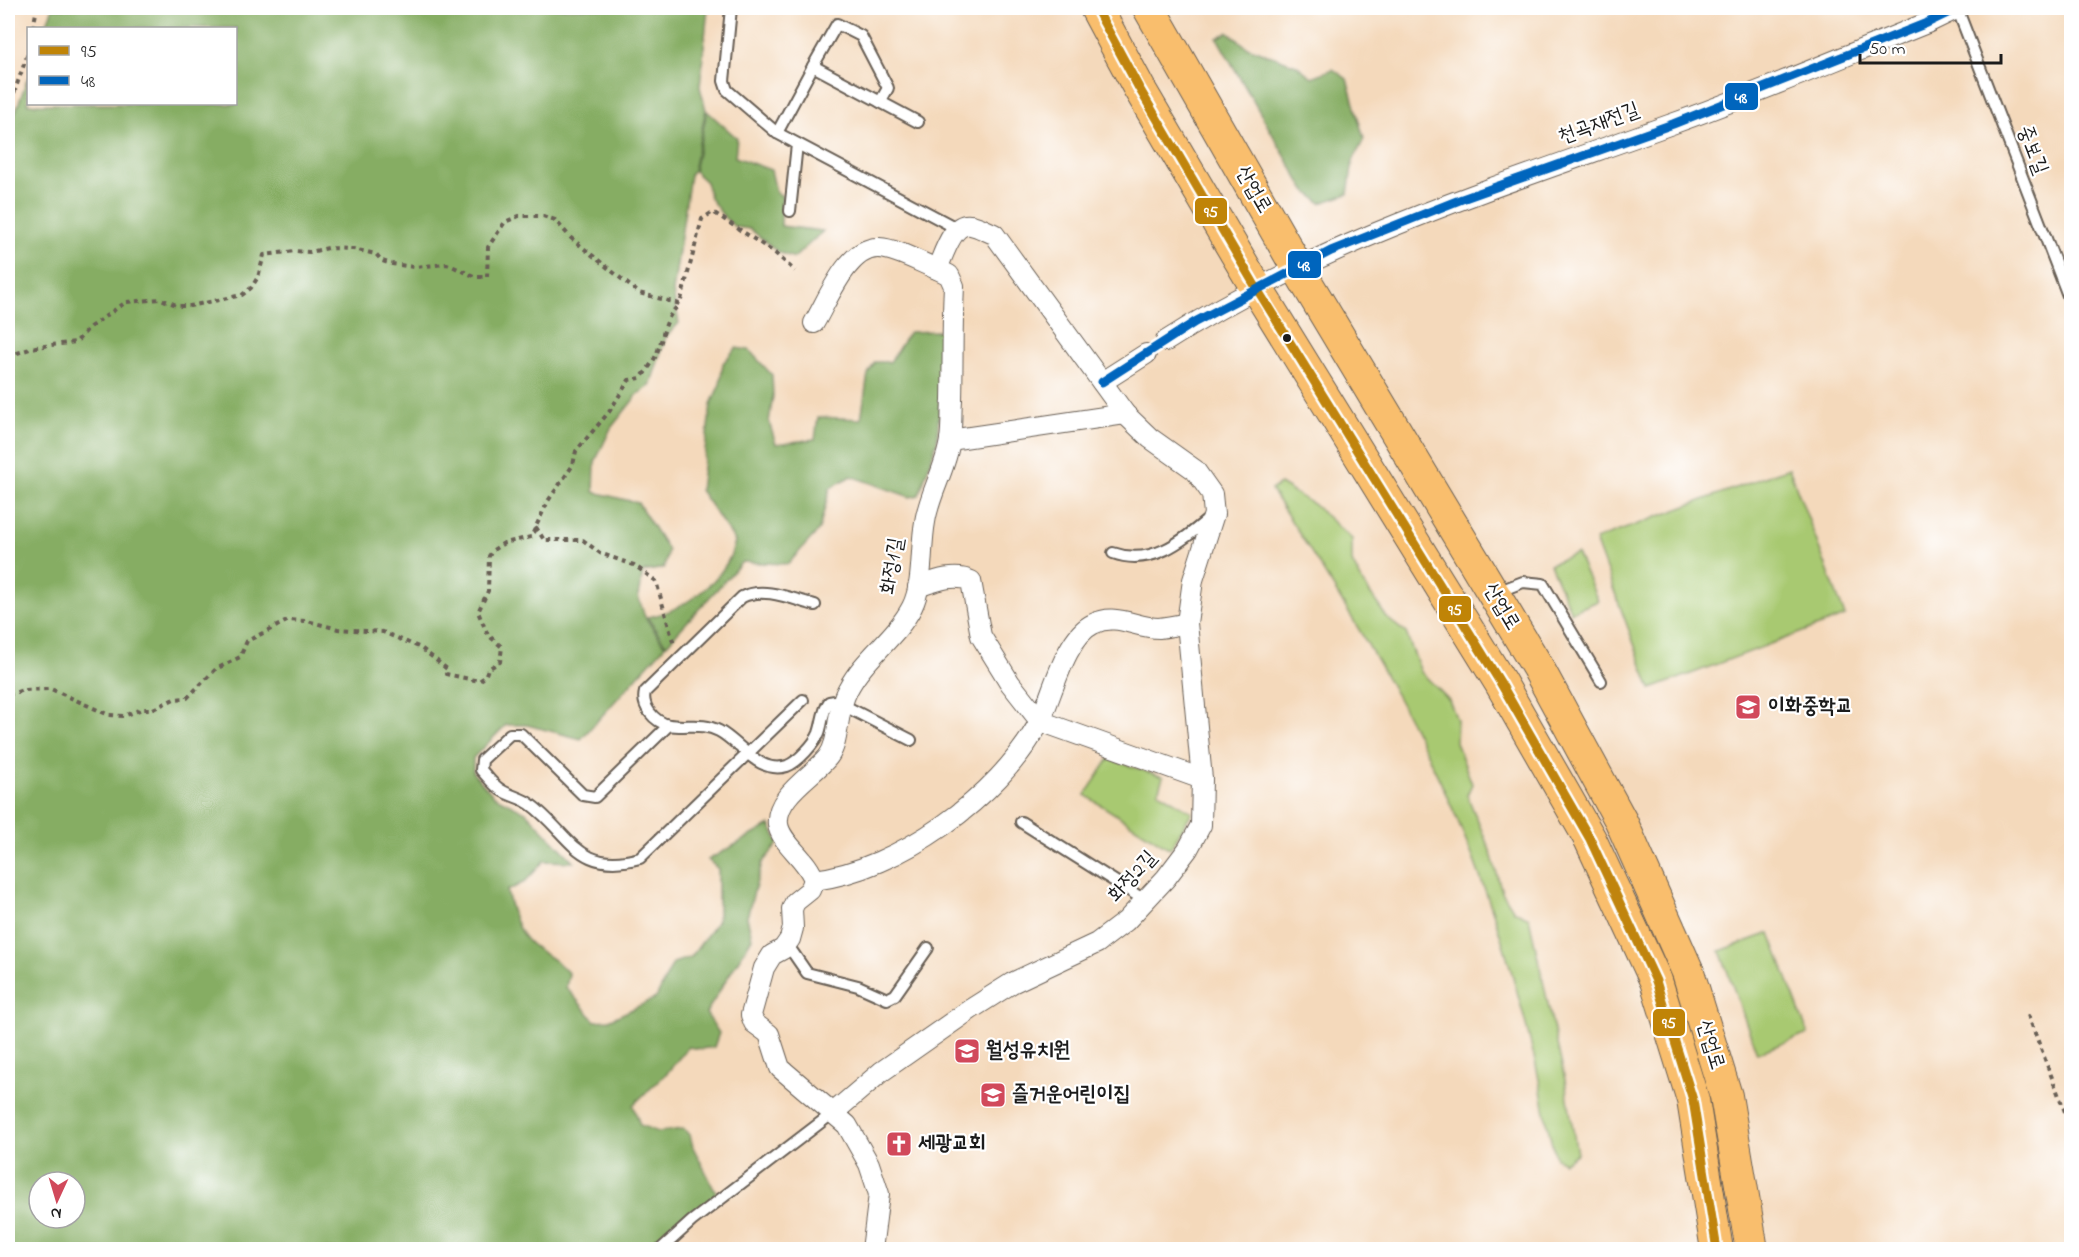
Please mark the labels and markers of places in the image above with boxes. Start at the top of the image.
unlabelled marker [1281,332,1293,344]
school or university icon: 이화중학교 [1733,692,1763,722]
place label: 이화중학교 [1768,692,1853,722]
school or university icon: 월성유치원 [952,1036,982,1066]
place label: 월성유치원 [986,1036,1071,1066]
school or university icon: 즐거운어린이집 [978,1080,1008,1110]
place label: 즐거운어린이집 [1012,1080,1130,1110]
church icon: 세광교회 [884,1129,914,1159]
place label: 세광교회 [918,1129,986,1159]

